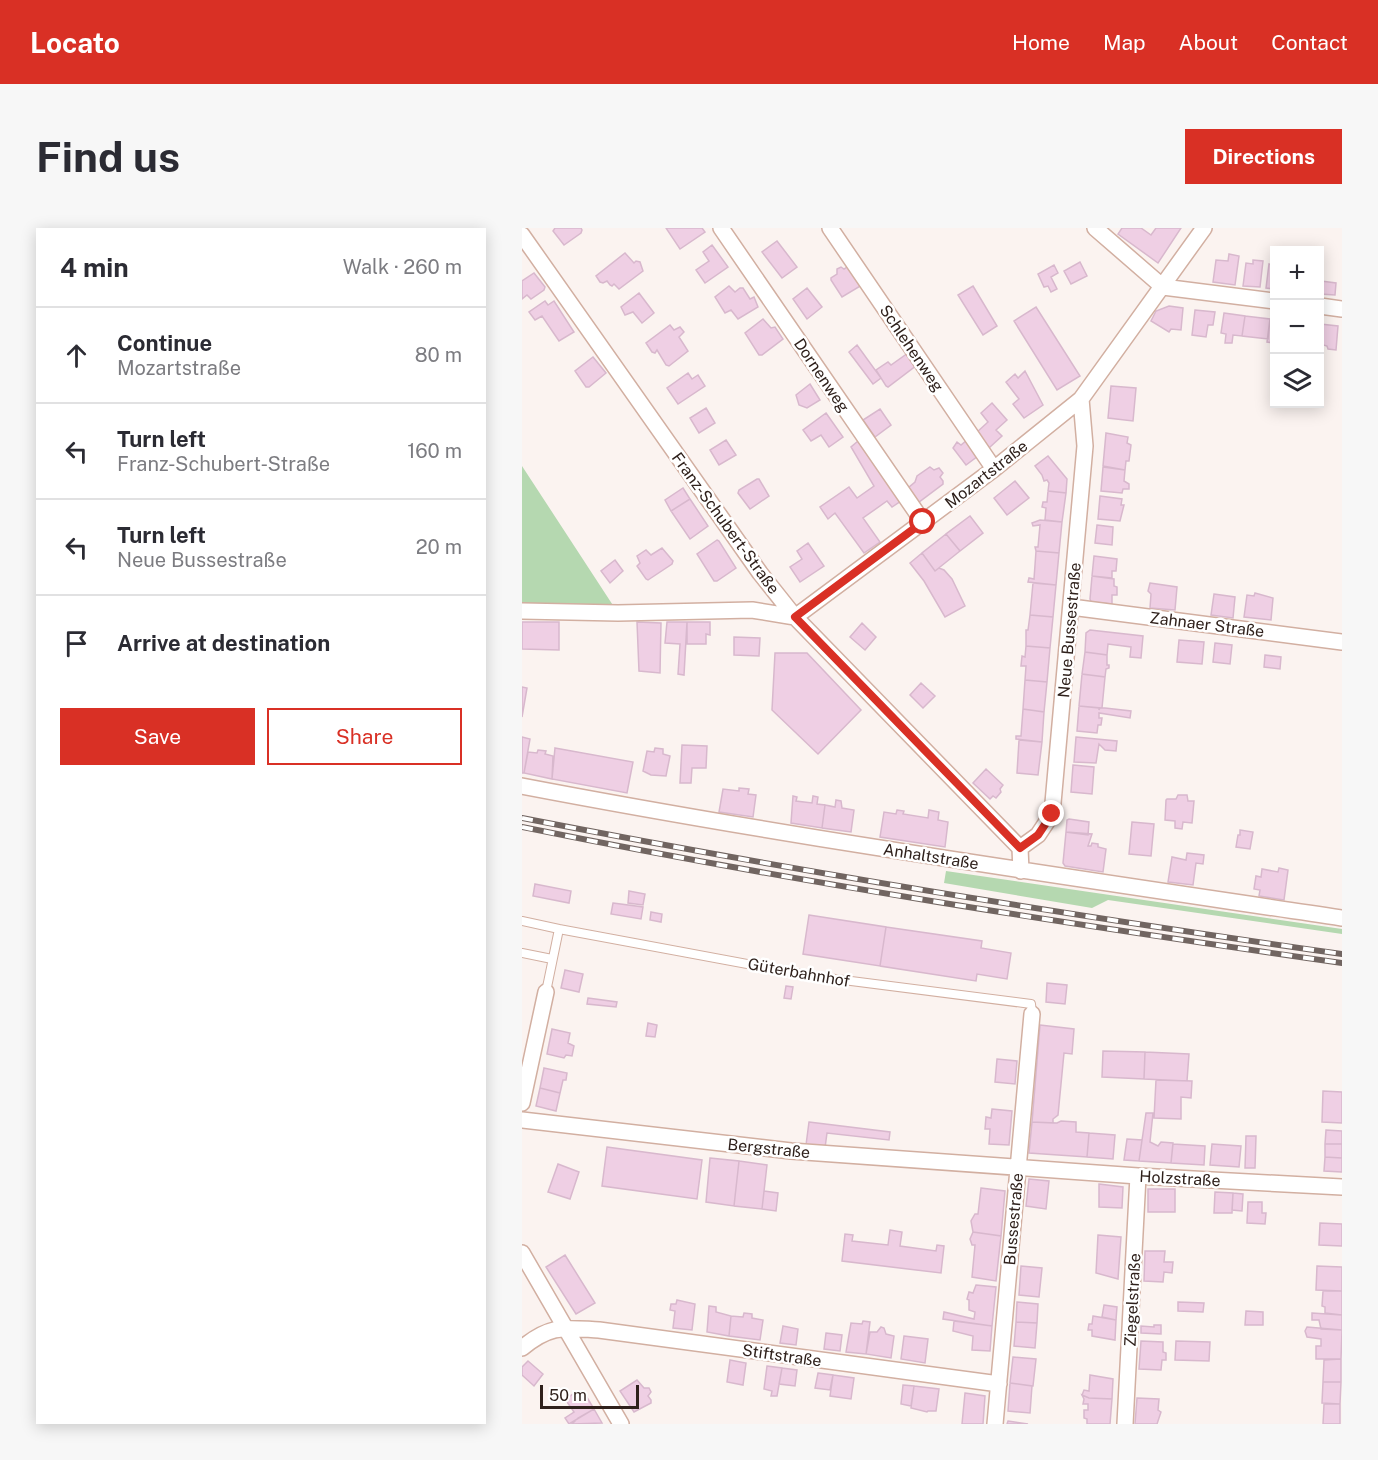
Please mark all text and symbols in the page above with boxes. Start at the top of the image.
text: Locato [30,26,120,59]
text: Home [1012,30,1070,55]
text: Map [1103,30,1146,55]
text: About [1179,30,1238,55]
text: Contact [1271,30,1348,55]
button: Directions [1185,129,1342,184]
text: Find us [36,132,180,181]
map controls [1270,246,1324,408]
button: + [1270,246,1324,300]
text: 4 min [60,252,129,283]
text: Walk · 260 m [343,255,462,279]
button: − [1270,300,1324,354]
street label: Schlehenweg [876,301,948,395]
text: Continue [117,330,212,356]
street label: Dornenweg [790,335,853,416]
icon: ahead [60,339,93,372]
text: 80 m [415,343,462,367]
button: layers [1270,354,1324,408]
text: Mozartstraße [117,356,241,380]
text: Turn left [117,426,206,452]
icon: left [60,435,93,468]
street label: Mozartstraße [941,436,1031,512]
text: 160 m [407,439,462,463]
street label: Franz-Schubert-Straße [668,449,783,598]
text: Franz-Schubert-Straße [117,452,330,476]
route start [909,508,935,534]
text: Turn left [117,522,206,548]
icon: left [60,531,93,564]
text: 20 m [416,535,462,559]
text: Neue Bussestraße [117,548,287,572]
street label: Neue Bussestraße [1054,562,1085,698]
street label: Zahnaer Straße [1148,608,1265,641]
icon: arrive [60,627,93,660]
text: Arrive at destination [117,630,330,656]
button: Save [60,708,255,765]
button: Share [267,708,462,765]
route end [1038,800,1064,826]
street label: Anhaltstraße [882,840,980,873]
street label: Güterbahnhof [746,954,851,991]
street label: Bergstraße [727,1135,811,1162]
street label: Holzstraße [1139,1167,1221,1190]
street label: Bussestraße [1000,1172,1027,1266]
street label: Ziegelstraße [1121,1253,1144,1347]
street label: Stiftstraße [741,1341,823,1370]
scale bar [540,1382,639,1410]
text: 50 m [549,1386,587,1405]

